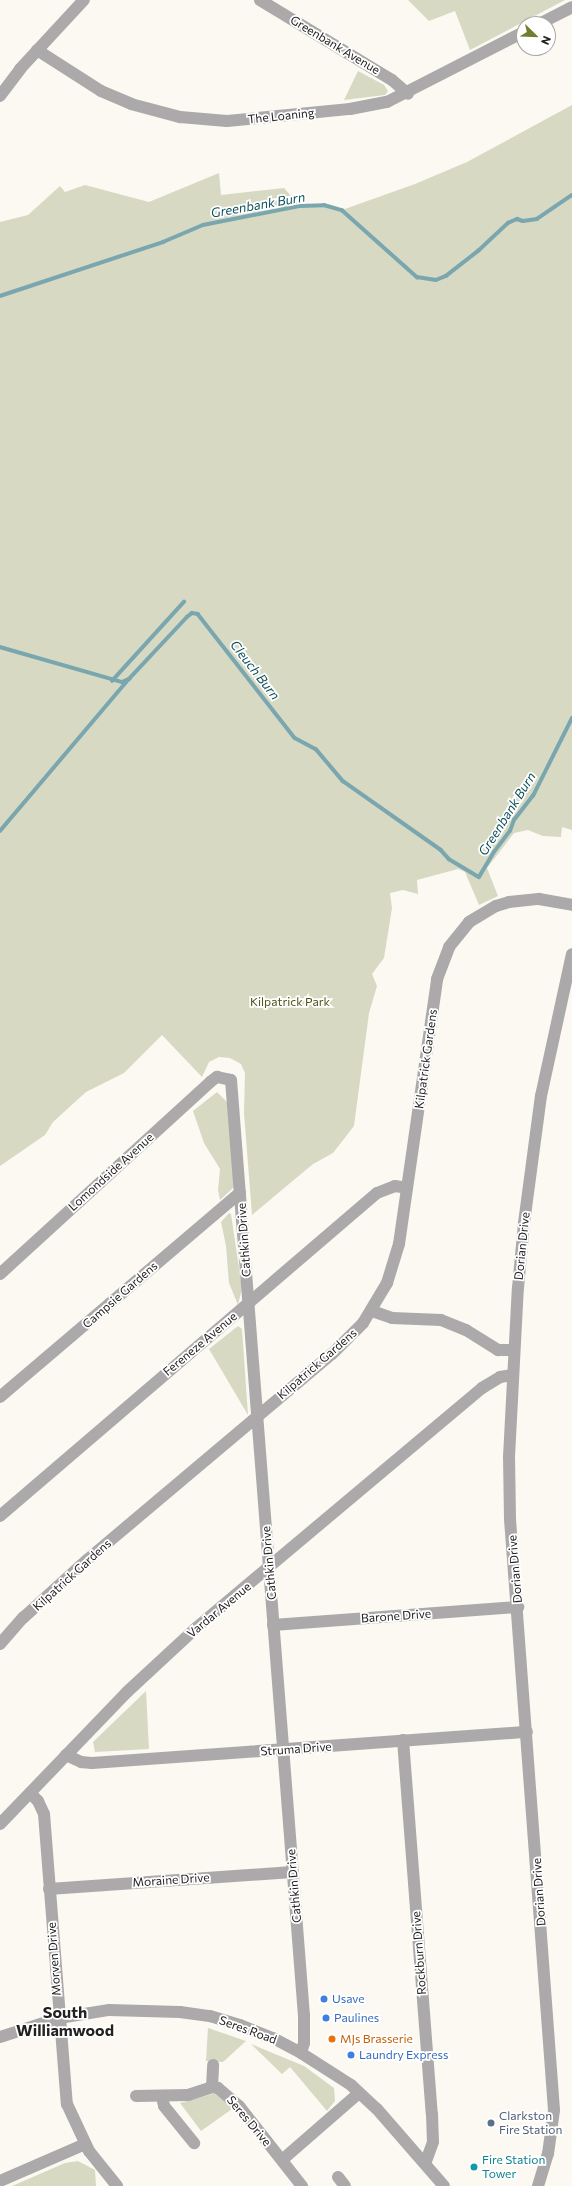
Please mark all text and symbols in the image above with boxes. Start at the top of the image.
street label: Greenbank Avenue [288,13,382,77]
north arrow [516,16,556,56]
text: N [539,34,554,47]
street label: The Loaning [247,105,315,127]
water label: Greenbank Burn [210,189,306,221]
water label: Cleuch Burn [227,637,283,703]
water label: Greenbank Burn [475,769,539,859]
park label: Kilpatrick Park [250,995,330,1009]
street label: Kilpatrick Gardens [412,1008,440,1110]
street label: Lomondside Avenue [65,1130,157,1214]
street label: Cathkin Drive [234,1203,254,1277]
street label: Dorian Drive [511,1211,533,1281]
street label: Campsie Gardens [80,1259,160,1331]
street label: Fereneze Avenue [160,1309,240,1379]
street label: Kilpatrick Gardens [274,1326,360,1402]
street label: Cathkin Drive [259,1525,279,1601]
street label: Dorian Drive [505,1534,525,1604]
street label: Kilpatrick Gardens [30,1536,114,1614]
street label: Vardar Avenue [184,1579,254,1641]
street label: Barone Drive [360,1606,432,1626]
street label: Struma Drive [260,1739,332,1759]
street label: Cathkin Drive [284,1848,304,1924]
street label: Dorian Drive [529,1857,549,1927]
street label: Moraine Drive [132,1870,210,1890]
street label: Rockburn Drive [409,1911,429,1995]
street label: Morven Drive [44,1922,64,1996]
place label: Usave [332,1992,365,2006]
marker: Usave [319,1994,329,2004]
district label: South Williamwood [16,2002,114,2040]
place label: Paulines [334,2011,379,2025]
street label: Seres Road [217,2013,279,2047]
marker: Paulines [321,2013,331,2023]
place label: MJs Brasserie [340,2032,413,2046]
marker: MJs Brasserie [327,2034,337,2044]
place label: Laundry Express [359,2048,448,2062]
marker: Laundry Express [346,2050,356,2060]
street label: Seres Drive [224,2093,274,2149]
place label: Clarkston Fire Station [499,2109,562,2137]
marker: Clarkston Fire Station [486,2118,496,2128]
place label: Fire Station Tower [482,2153,545,2181]
marker: Fire Station Tower [469,2162,479,2172]

